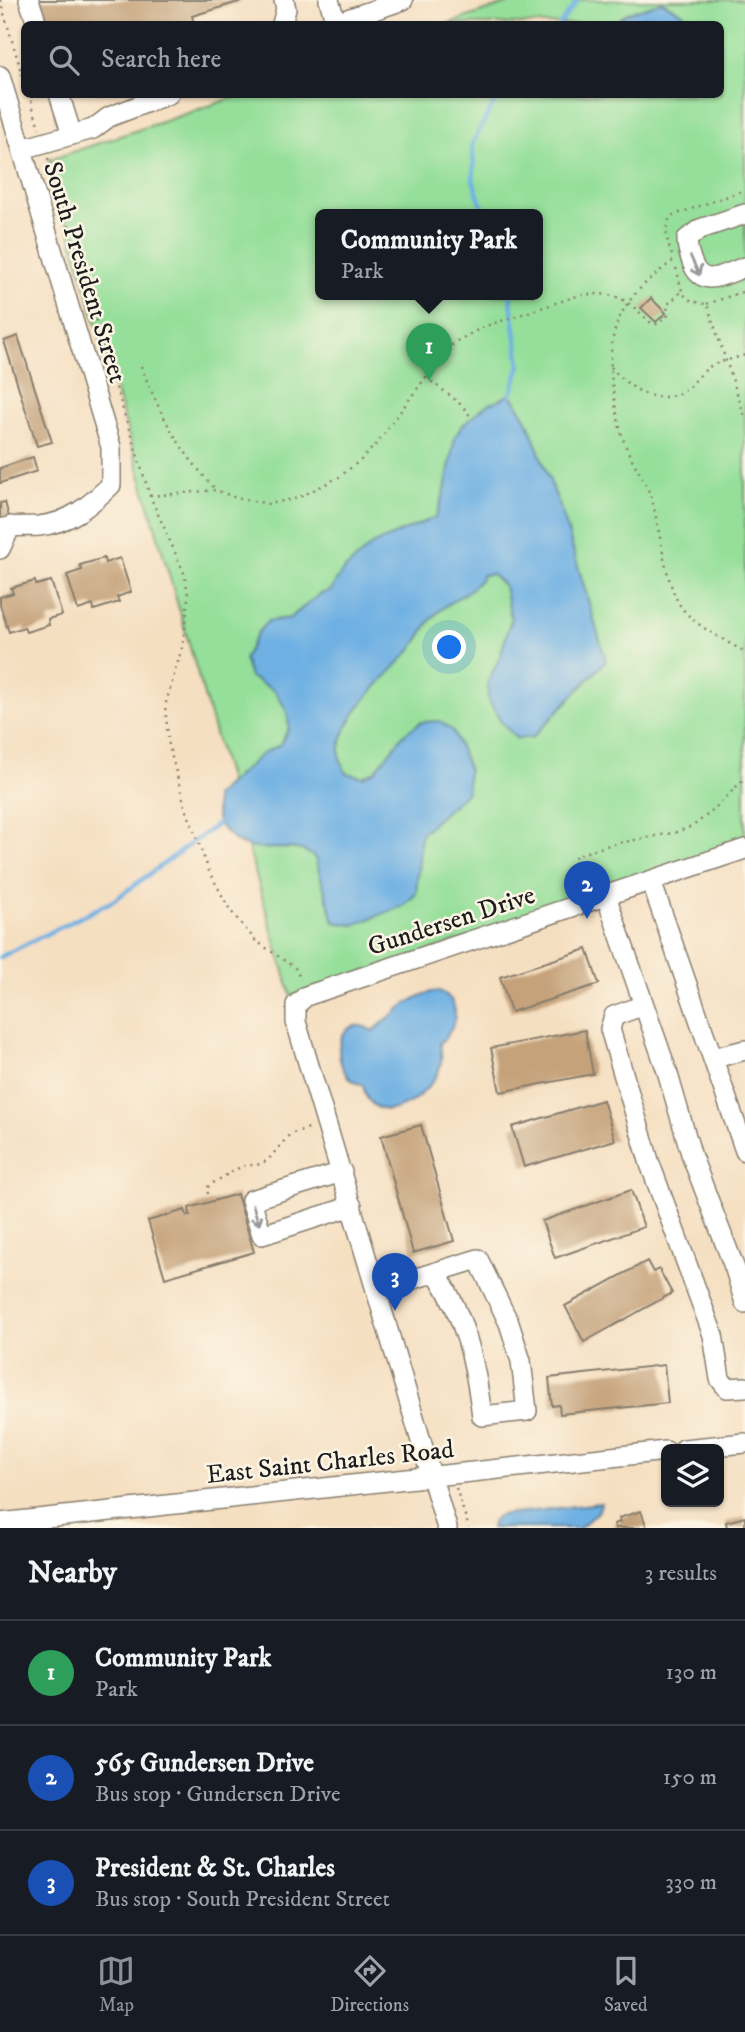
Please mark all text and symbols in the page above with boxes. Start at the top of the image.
search box [21,21,724,98]
icon: search [45,41,83,79]
text: Search here [101,43,221,76]
street label: South President Street [35,158,134,387]
popup [315,209,543,300]
text: Community Park [341,224,517,257]
one-way arrow [689,255,702,276]
text: Park [341,257,384,286]
pin: 1 [406,323,452,381]
your location [432,630,466,664]
pin: 2 [564,861,610,919]
street label: Gundersen Drive [364,879,539,964]
one-way arrow [251,1204,263,1226]
pin: 3 [372,1253,418,1311]
street label: East Saint Charles Road [205,1433,456,1492]
map controls [661,1444,724,1507]
button: layers [661,1444,724,1507]
text: Nearby [28,1555,117,1592]
text: 3 results [645,1559,717,1588]
text: Community Park [95,1642,271,1675]
text: 1 [47,1658,55,1687]
text: 130 m [665,1658,717,1687]
text: Park [95,1675,138,1704]
text: 565 Gundersen Drive [95,1747,314,1780]
text: 2 [45,1763,57,1792]
text: 150 m [663,1763,717,1792]
text: Bus stop · Gundersen Drive [95,1780,341,1809]
text: President & St. Charles [95,1852,335,1885]
text: 3 [47,1868,55,1897]
text: 330 m [665,1868,717,1897]
text: Bus stop · South President Street [95,1885,390,1914]
tab: Map [97,1952,135,2017]
tab: Directions [330,1952,409,2017]
tab: Saved [604,1952,648,2017]

